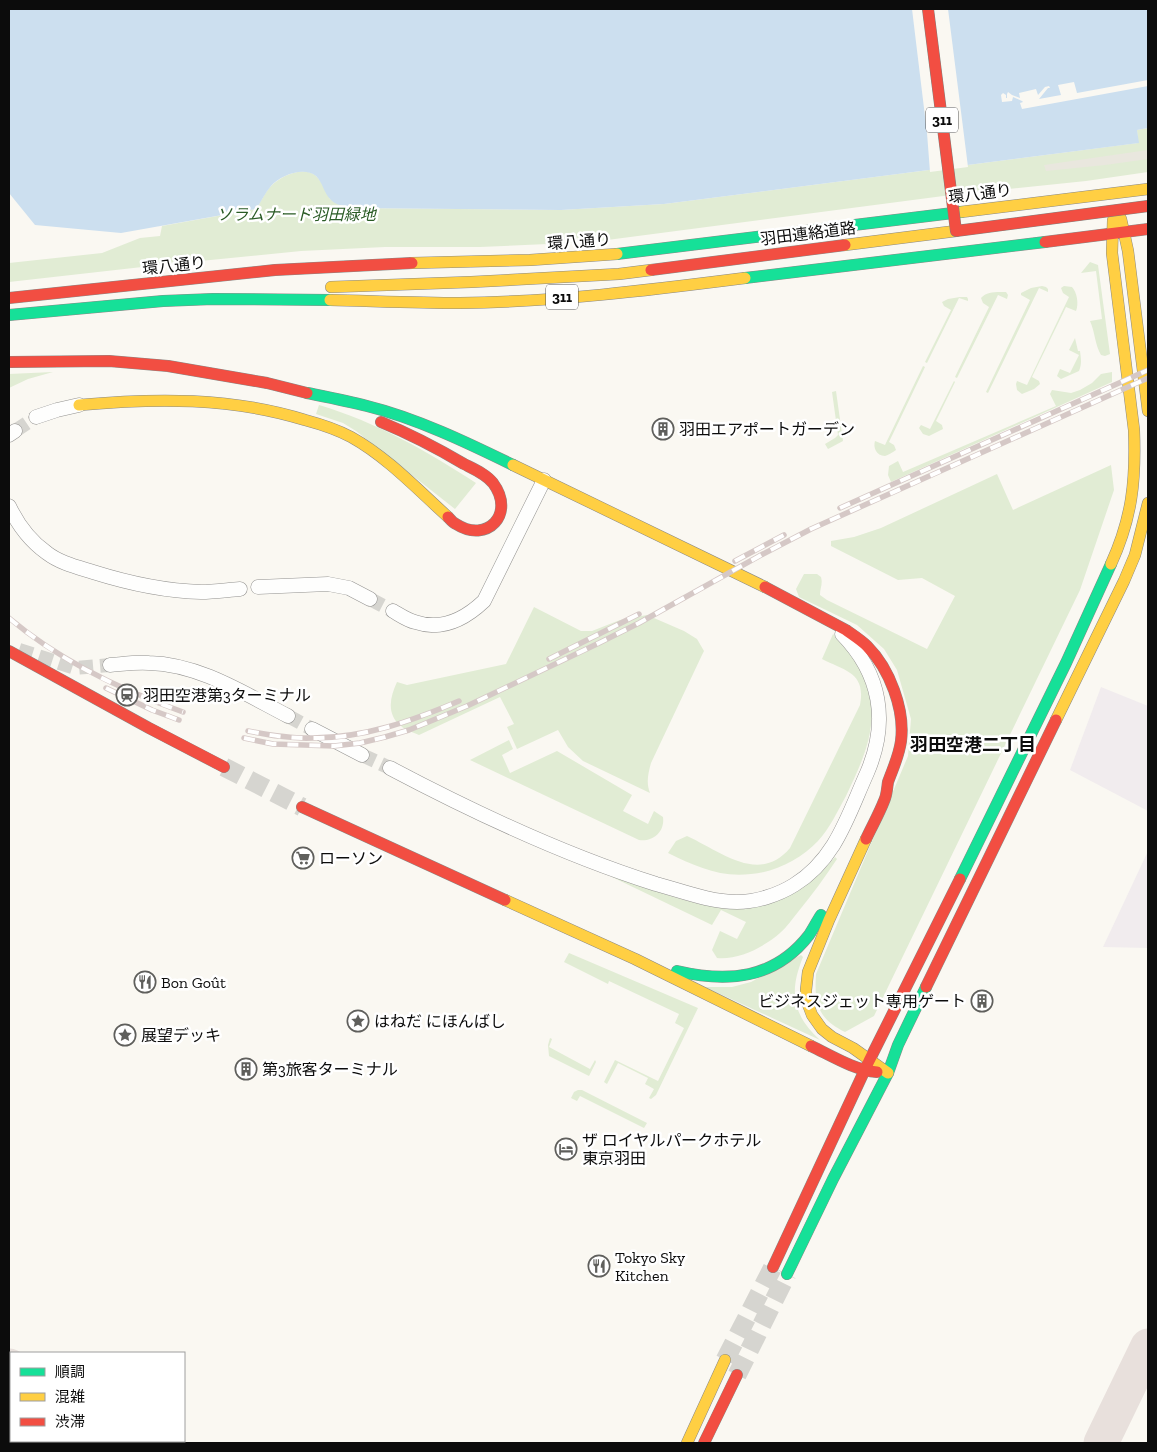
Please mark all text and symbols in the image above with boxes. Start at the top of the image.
road number: 311 [926,108,958,132]
street label: 環八通り [947,180,1013,207]
park label: ソラムナード羽田緑地 [216,205,378,224]
street label: 羽田連絡道路 [759,218,857,249]
street label: 環八通り [546,230,612,253]
street label: 環八通り [141,253,207,278]
road number: 311 [546,284,578,310]
building icon: 羽田エアポートガーデン [651,417,675,441]
place label: 羽田エアポートガーデン [679,420,855,439]
station icon: 羽田空港第3ターミナル [115,683,139,707]
place label: 羽田空港第3ターミナル [143,686,311,705]
district label: 羽田空港二丁目 [910,734,1036,756]
supermarket icon: ローソン [291,846,315,870]
place label: ローソン [319,849,383,868]
restaurant icon: Bon Goût [133,970,157,994]
place label: Bon Goût [161,973,226,992]
building icon: ビジネスジェット専用ゲート [970,989,994,1013]
place label: ビジネスジェット専用ゲート [758,992,966,1011]
place icon: はねだ にほんばし [346,1009,370,1033]
place label: はねだ にほんばし [374,1012,506,1031]
place icon: 展望デッキ [113,1023,137,1047]
place label: 展望デッキ [141,1026,221,1045]
building icon: 第3旅客ターミナル [234,1057,258,1081]
place label: 第3旅客ターミナル [262,1060,398,1079]
place label: ザ ロイヤルパークホテル 東京羽田 [582,1131,761,1168]
hotel icon: ザ ロイヤルパークホテル 東京羽田 [554,1137,578,1161]
place label: Tokyo Sky Kitchen [615,1248,686,1285]
restaurant icon: Tokyo Sky Kitchen [587,1254,611,1278]
legend [10,1352,185,1442]
text: 順調 [55,1363,85,1381]
text: 混雑 [55,1388,85,1406]
text: 渋滞 [55,1413,85,1431]

